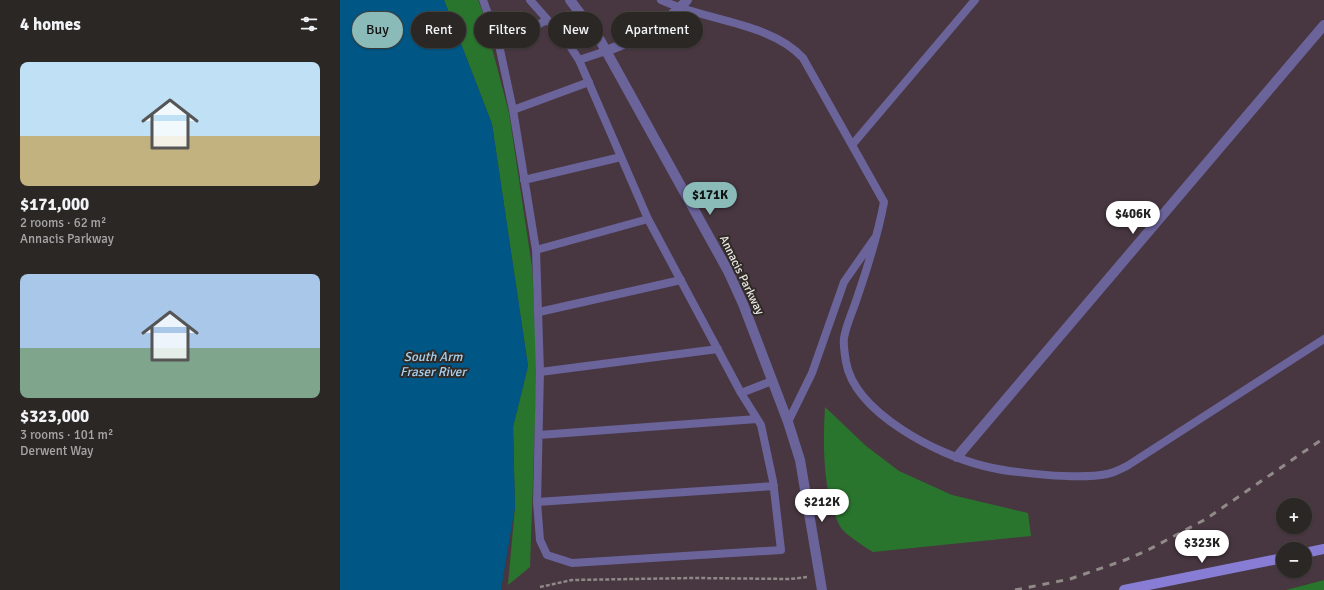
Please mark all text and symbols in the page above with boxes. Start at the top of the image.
chip: Buy [352,12,403,48]
chip: Rent [411,12,466,48]
chip: Filters [474,12,540,48]
chip: New [548,12,603,48]
chip: Apartment [611,12,703,48]
icon: filters [298,13,320,35]
text: 4 homes [20,14,81,35]
icon: home [134,88,206,160]
pin: $171K [682,182,738,216]
text: $171K [692,187,728,203]
text: $171,000 [20,194,89,215]
pin: $406K [1105,201,1161,235]
text: $406K [1115,206,1151,222]
text: 2 rooms · 62 m² [20,215,106,231]
text: Annacis Parkway [20,231,114,247]
street label: Annacis Parkway [716,233,767,318]
icon: home [134,300,206,372]
water label: South Arm Fraser River [400,349,468,380]
text: $323,000 [20,406,89,427]
text: 3 rooms · 101 m² [20,427,113,443]
text: Derwent Way [20,443,93,459]
pin: $212K [794,489,850,523]
text: $212K [804,494,840,510]
map controls [1276,498,1312,578]
button: + [1276,498,1312,534]
pin: $323K [1174,530,1230,564]
text: $323K [1184,535,1220,551]
button: − [1276,542,1312,578]

